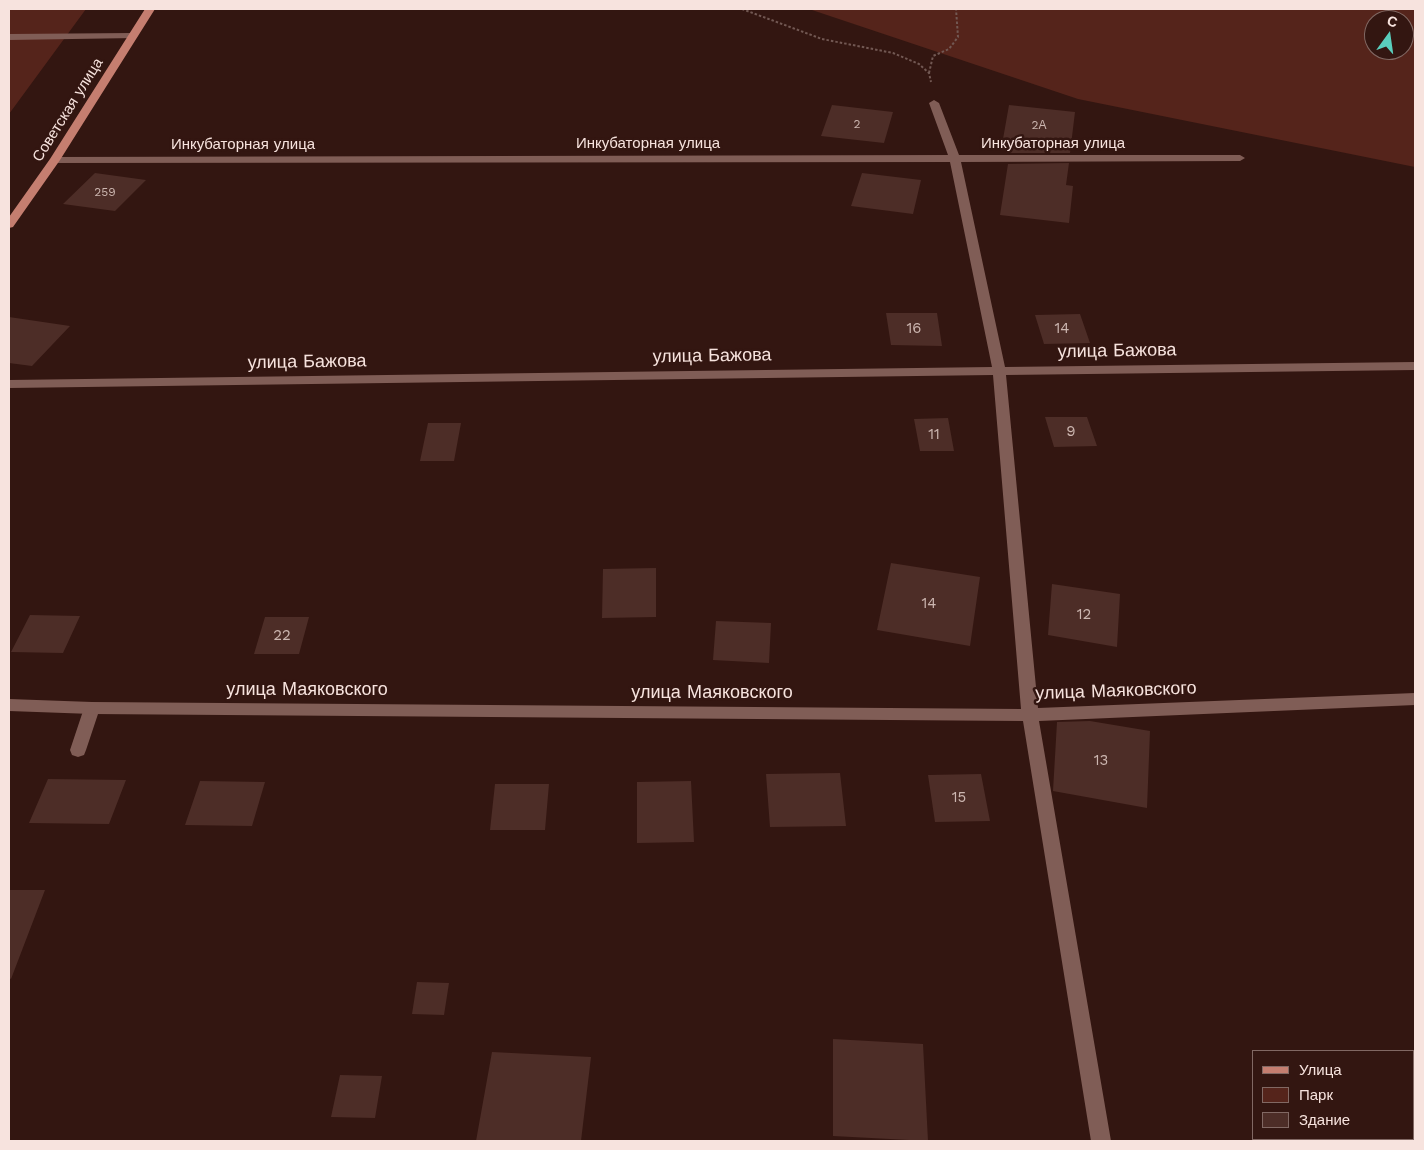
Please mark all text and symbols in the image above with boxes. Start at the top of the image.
north arrow [1364,10,1414,60]
text: С [1386,12,1399,30]
street label: Советская улица [29,55,107,165]
house number: 2 [854,117,860,131]
house number: 2А [1032,118,1046,132]
street label: Инкубаторная улица [576,135,720,153]
street label: Инкубаторная улица [981,135,1125,153]
street label: Инкубаторная улица [171,136,315,154]
house number: 259 [94,185,116,199]
house number: 16 [907,320,921,338]
house number: 14 [1054,320,1070,338]
street label: улица Бажова [1057,339,1177,363]
street label: улица Бажова [652,344,772,368]
street label: улица Бажова [247,350,367,374]
house number: 9 [1066,423,1076,441]
house number: 11 [928,426,940,444]
house number: 14 [921,595,937,613]
house number: 12 [1077,606,1091,624]
house number: 22 [273,627,291,645]
street label: улица Маяковского [1035,677,1197,705]
street label: улица Маяковского [226,679,388,701]
street label: улица Маяковского [631,682,793,704]
house number: 13 [1094,752,1108,770]
house number: 15 [952,789,966,807]
legend [1252,1050,1414,1140]
text: Улица [1299,1061,1342,1079]
text: Парк [1299,1086,1333,1104]
text: Здание [1299,1111,1350,1129]

